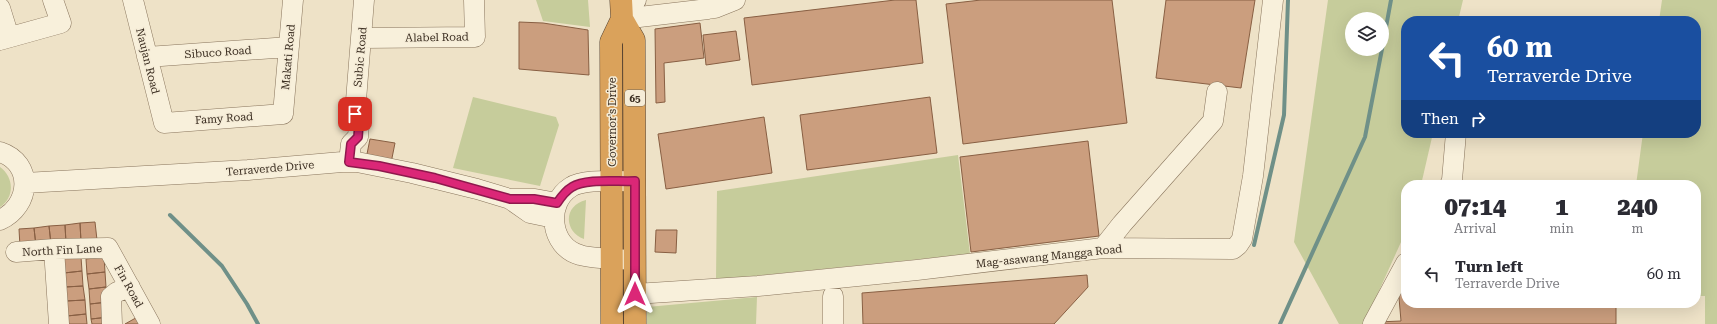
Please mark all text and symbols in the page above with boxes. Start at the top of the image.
map controls [1345,12,1389,56]
button: layers [1345,12,1389,56]
street label: Makati Road [279,24,298,91]
street label: Subic Road [351,26,370,88]
street label: Naujan Road [133,27,162,95]
street label: Alabel Road [405,30,469,45]
text: 60 m [1487,31,1552,64]
icon: left [1421,32,1473,84]
street label: Sibuco Road [184,44,252,61]
text: Terraverde Drive [1487,65,1632,86]
street label: Governor's Drive [606,77,619,167]
road number: 65 [625,90,645,106]
pin [338,97,372,131]
icon: arrive [344,103,366,125]
icon: right [1467,108,1489,130]
street label: Famy Road [195,110,254,127]
text: Then [1421,110,1459,128]
street label: Terraverde Drive [225,158,315,179]
text: 07:14 [1444,193,1506,221]
text: 1 [1555,193,1568,221]
text: 240 [1617,193,1658,221]
text: Arrival [1454,221,1496,236]
text: min [1549,221,1574,236]
text: m [1631,221,1643,236]
street label: North Fin Lane [22,242,102,259]
street label: Mag-asawang Mangga Road [975,242,1123,271]
text: Turn left [1455,258,1523,276]
street label: Fin Road [111,263,146,310]
icon: left [1421,263,1443,285]
text: 60 m [1647,265,1681,283]
position arrow [614,273,656,315]
text: Terraverde Drive [1455,276,1560,291]

